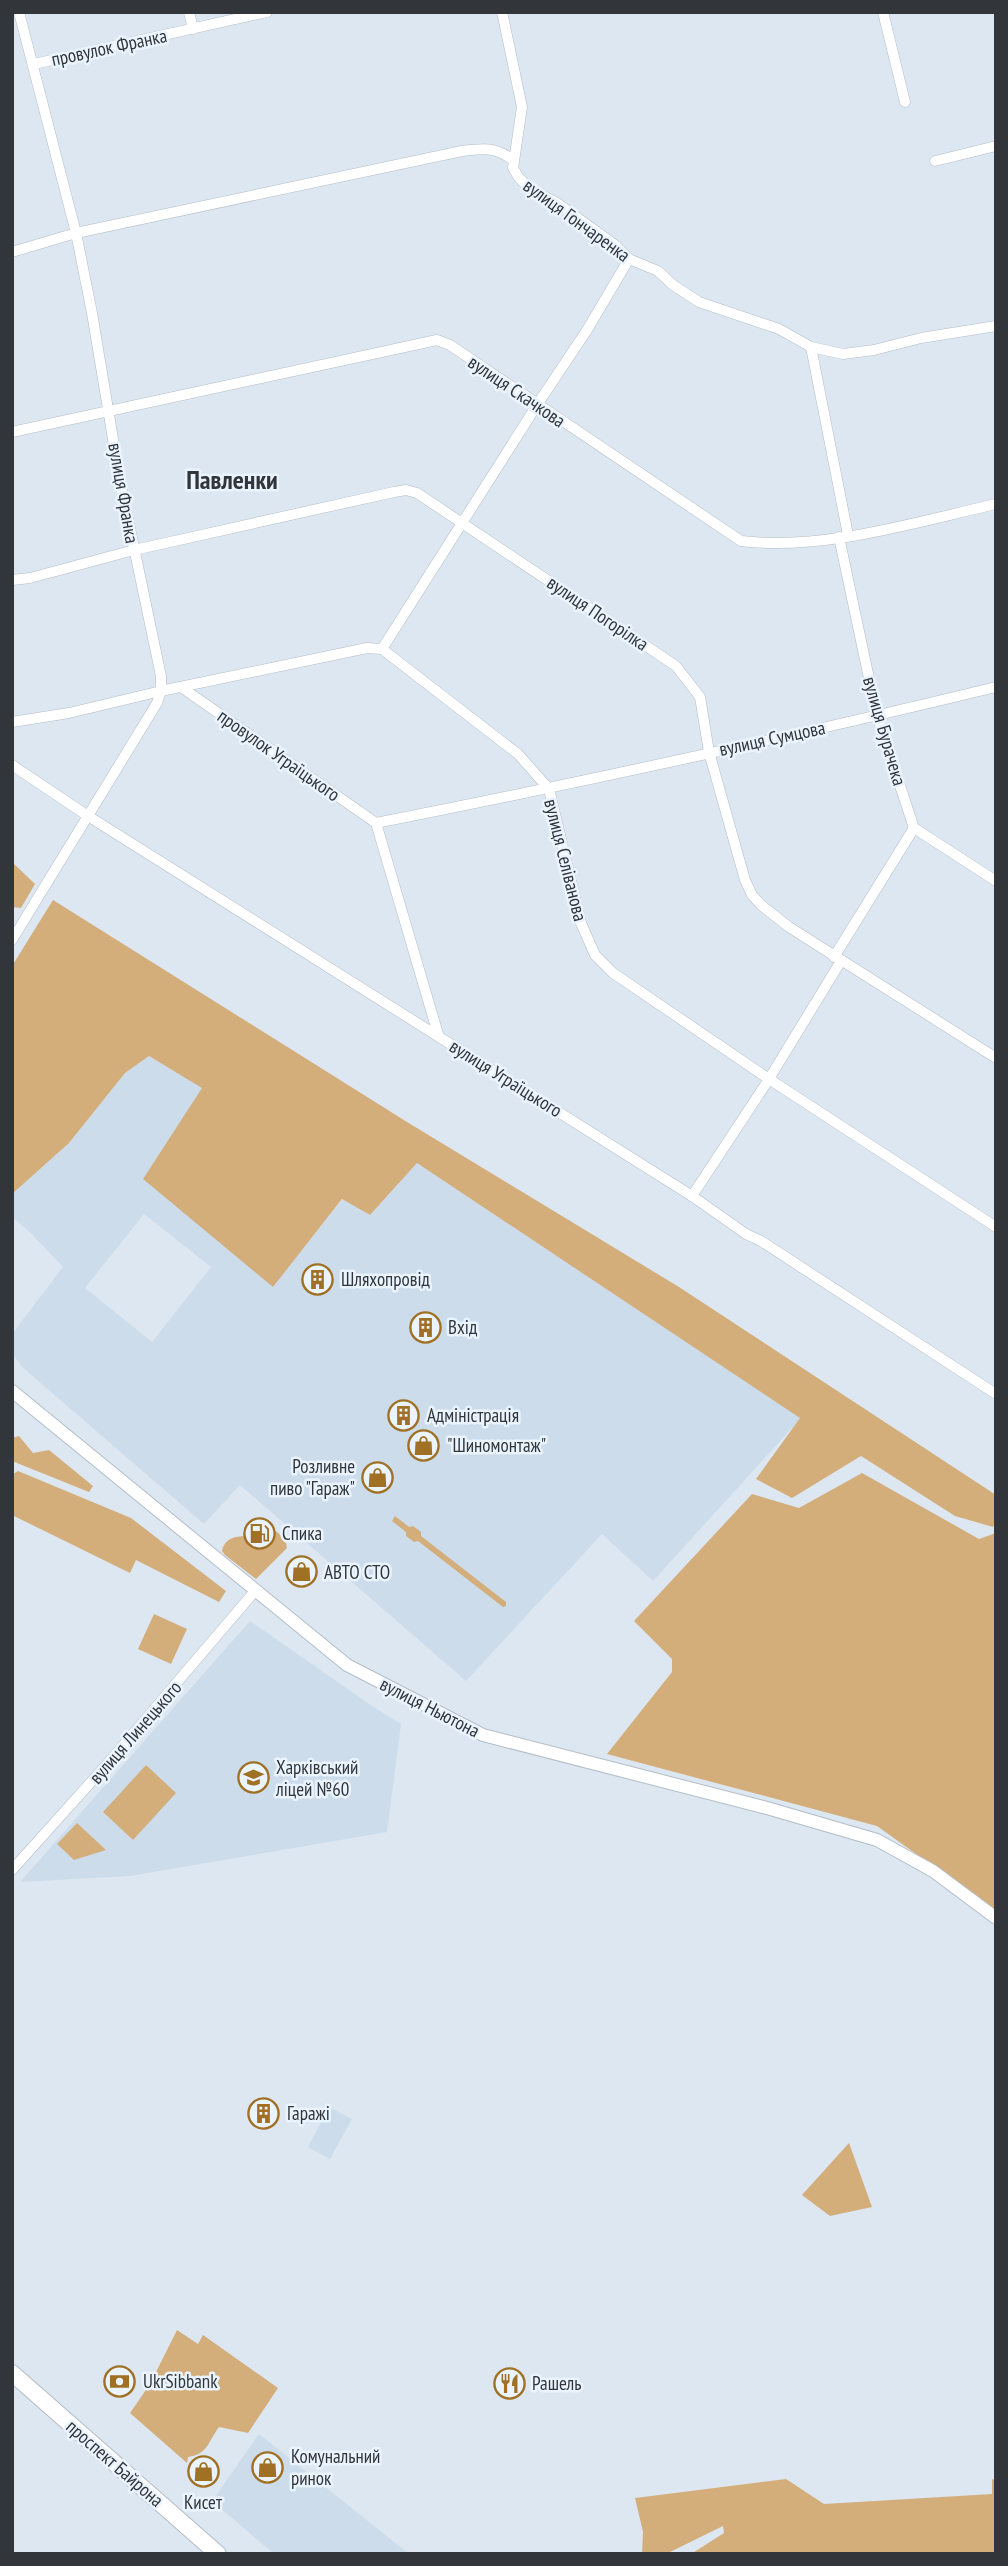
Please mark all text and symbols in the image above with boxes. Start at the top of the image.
street label: провулок Франка [49,23,169,71]
street label: вулиця Гончаренка [519,173,635,267]
street label: вулиця Скачкова [464,350,570,432]
street label: вулиця Франка [103,441,145,545]
district label: Павленки [186,463,278,496]
street label: вулиця Погорілка [543,570,653,656]
street label: вулиця Бурачека [858,674,912,788]
street label: провулок Уграїцького [213,704,345,806]
street label: вулиця Сумцова [717,715,827,761]
street label: вулиця Селіванова [539,796,593,924]
street label: вулиця Уграїцького [445,1034,567,1122]
building icon: Шляхопровід [301,1262,335,1296]
place label: Шляхопровід [341,1267,431,1291]
building icon: Вхід [408,1310,442,1344]
place label: Вхід [448,1315,478,1339]
building icon: Адміністрація [387,1398,421,1432]
place label: Адміністрація [427,1403,519,1427]
shop icon: "Шиномонтаж" [407,1428,441,1462]
place label: "Шиномонтаж" [447,1433,546,1457]
place label: Розливне пиво "Гараж" [270,1454,355,1500]
shop icon: Розливне пиво "Гараж" [361,1460,395,1494]
fuel station icon: Спика [242,1516,276,1550]
place label: Спика [282,1521,322,1545]
shop icon: АВТО СТО [284,1555,318,1589]
place label: АВТО СТО [324,1560,390,1584]
street label: вулиця Ньютона [376,1672,484,1742]
street label: вулиця Линецького [84,1675,186,1789]
place label: Харківський ліцей №60 [275,1755,358,1801]
school or university icon: Харківський ліцей №60 [236,1761,270,1795]
building icon: Гаражі [247,2096,281,2130]
place label: Гаражі [287,2101,330,2125]
bank icon: UkrSibbank [103,2364,137,2398]
restaurant icon: Рашель [492,2366,526,2400]
place label: UkrSibbank [143,2369,218,2393]
place label: Рашель [532,2371,581,2395]
street label: проспект Байрона [61,2414,169,2512]
place label: Комунальний ринок [291,2444,380,2490]
shop icon: Комунальний ринок [251,2450,285,2484]
shop icon: Кисет [186,2454,220,2488]
place label: Кисет [184,2490,223,2514]

